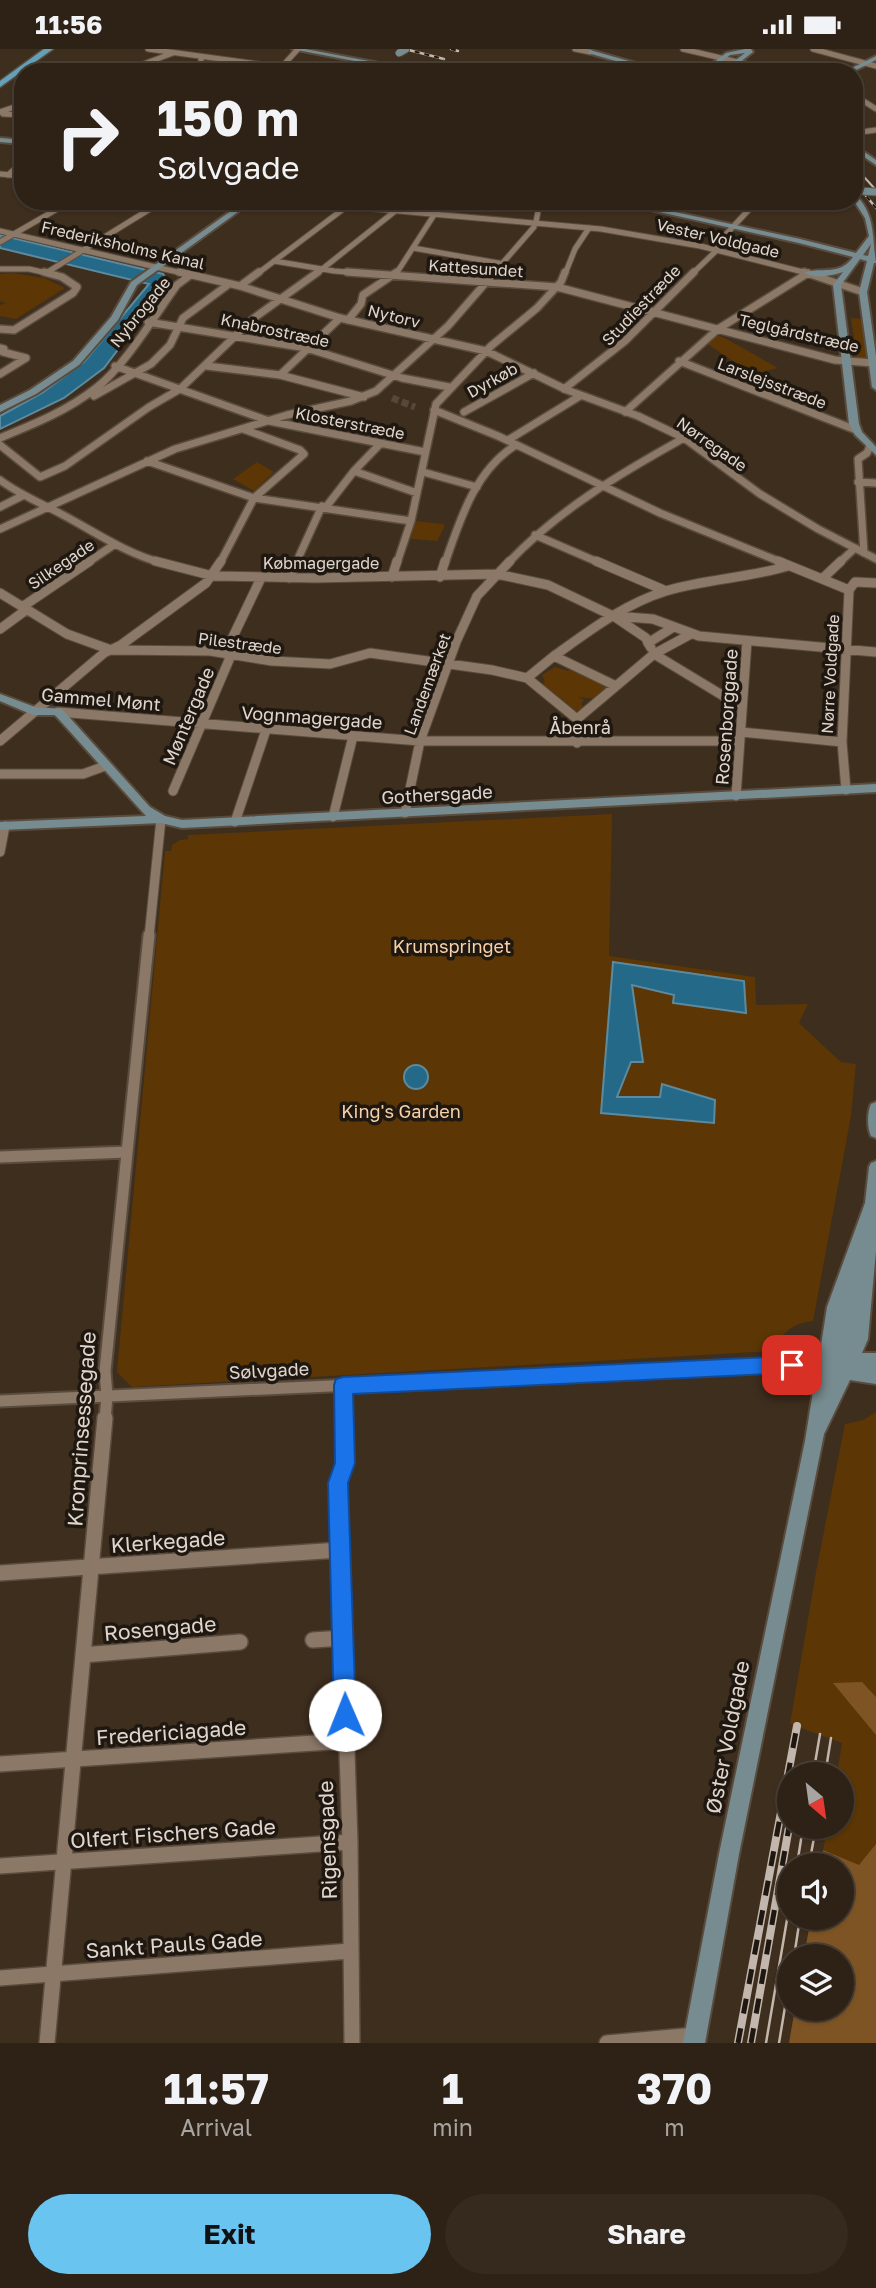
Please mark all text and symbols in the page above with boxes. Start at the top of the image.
text: 11:56 [35,9,102,40]
text: 150 m [157,88,299,147]
icon: right [42,91,133,182]
text: Sølvgade [157,148,300,186]
street label: Vester Voldgade [655,214,781,262]
street label: Frederiksholms Kanal [39,216,207,274]
street label: Kattesundet [428,255,524,281]
street label: Studiestræde [598,260,684,350]
street label: Nybrogade [106,273,174,351]
street label: Nytorv [366,300,422,332]
street label: Knabrostræde [219,309,331,351]
street label: Teglgårdstræde [737,309,861,357]
street label: Larslejsstræde [715,353,829,413]
street label: Dyrkøb [463,358,521,402]
street label: Klosterstræde [294,403,406,443]
street label: Nørregade [673,412,751,476]
street label: Silkegade [24,535,98,593]
street label: Købmagergade [263,553,379,573]
street label: Nørre Voldgade [817,614,843,734]
street label: Pilestræde [197,628,283,658]
street label: Landemærket [399,630,455,738]
street label: Rosenborggade [710,648,742,786]
street label: Møntergade [157,664,219,768]
street label: Gammel Mønt [40,683,162,715]
street label: Vognmagergade [241,701,383,733]
street label: Åbenrå [549,716,611,738]
street label: Gothersgade [381,780,493,808]
park label: Krumspringet [393,935,511,957]
park label: King's Garden [341,1100,461,1122]
street label: Kronprinsessegade [61,1331,101,1527]
pin [762,1335,822,1395]
icon: arrive [773,1346,811,1384]
street label: Sølvgade [228,1357,310,1383]
street label: Klerkegade [110,1524,226,1558]
street label: Rosengade [103,1610,217,1646]
street label: Øster Voldgade [699,1658,755,1816]
position arrow [308,1678,382,1752]
street label: Fredericiagade [95,1714,247,1750]
north arrow [777,1762,854,1839]
map controls [777,1762,854,2021]
street label: Rigensgade [312,1780,342,1900]
street label: Olfert Fischers Gade [69,1813,277,1853]
button: sound [777,1853,854,1930]
street label: Sankt Pauls Gade [85,1925,263,1963]
button: layers [777,1944,854,2021]
text: 11:57 [164,2063,269,2113]
text: 1 [442,2063,464,2113]
text: 370 [637,2063,712,2113]
text: Arrival [180,2113,252,2141]
text: min [432,2113,473,2141]
text: m [664,2113,685,2141]
button: Exit [28,2194,431,2274]
button: Share [445,2194,848,2274]

